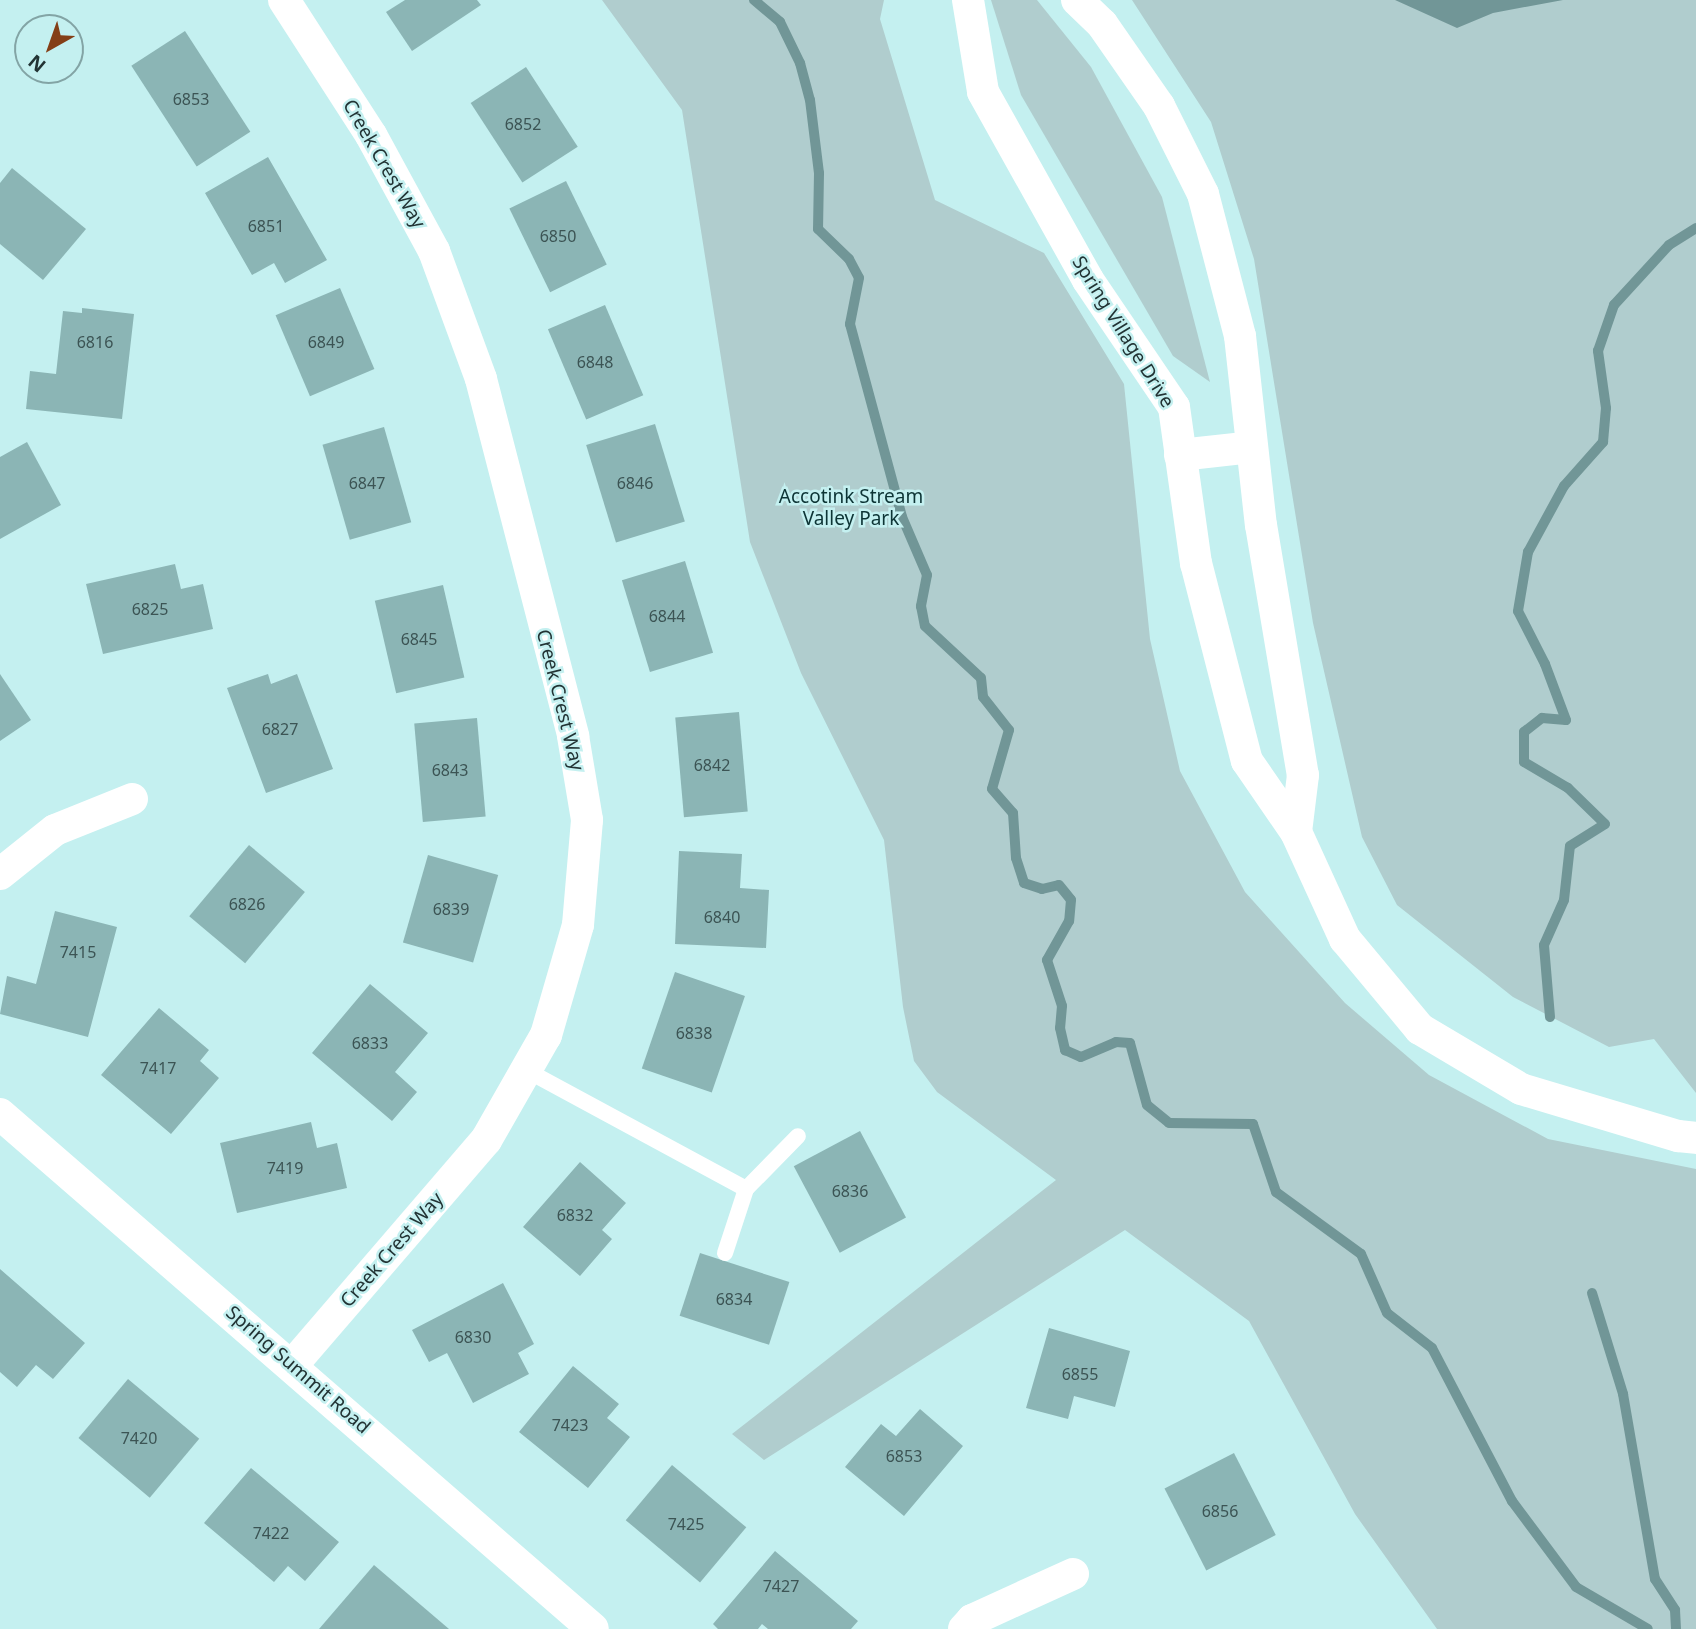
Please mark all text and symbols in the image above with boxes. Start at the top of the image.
north arrow [14,14,84,84]
text: N [23,49,51,78]
house number: 6853 [173,89,209,109]
street label: Creek Crest Way [338,96,430,232]
house number: 6852 [505,114,541,134]
house number: 6851 [248,216,284,236]
house number: 6850 [540,226,576,246]
street label: Spring Village Drive [1067,252,1179,412]
house number: 6816 [77,332,113,352]
house number: 6849 [308,332,344,352]
house number: 6848 [577,352,613,372]
house number: 6847 [349,473,385,493]
house number: 6846 [617,473,653,493]
park label: Accotink Stream Valley Park [779,486,923,530]
house number: 6825 [132,599,168,619]
house number: 6844 [649,606,685,626]
street label: Creek Crest Way [531,627,589,773]
house number: 6845 [401,629,437,649]
house number: 6827 [262,719,298,739]
house number: 6842 [694,755,730,775]
house number: 6843 [432,760,468,780]
house number: 6826 [229,894,265,914]
house number: 6839 [433,899,469,919]
house number: 6840 [704,907,740,927]
house number: 7415 [60,942,96,962]
house number: 6838 [676,1023,712,1043]
house number: 6833 [352,1033,388,1053]
house number: 7417 [140,1058,176,1078]
house number: 7419 [267,1158,303,1178]
house number: 6836 [832,1181,868,1201]
street label: Creek Crest Way [336,1188,448,1312]
house number: 6832 [557,1205,593,1225]
house number: 6834 [716,1289,752,1309]
street label: Spring Summit Road [221,1301,375,1439]
house number: 6830 [455,1327,491,1347]
house number: 6855 [1062,1364,1098,1384]
house number: 7423 [552,1415,588,1435]
house number: 7420 [121,1428,157,1448]
house number: 6853 [886,1446,922,1466]
house number: 6856 [1202,1501,1238,1521]
house number: 7425 [668,1514,704,1534]
house number: 7422 [253,1523,289,1543]
house number: 7427 [763,1576,799,1596]

